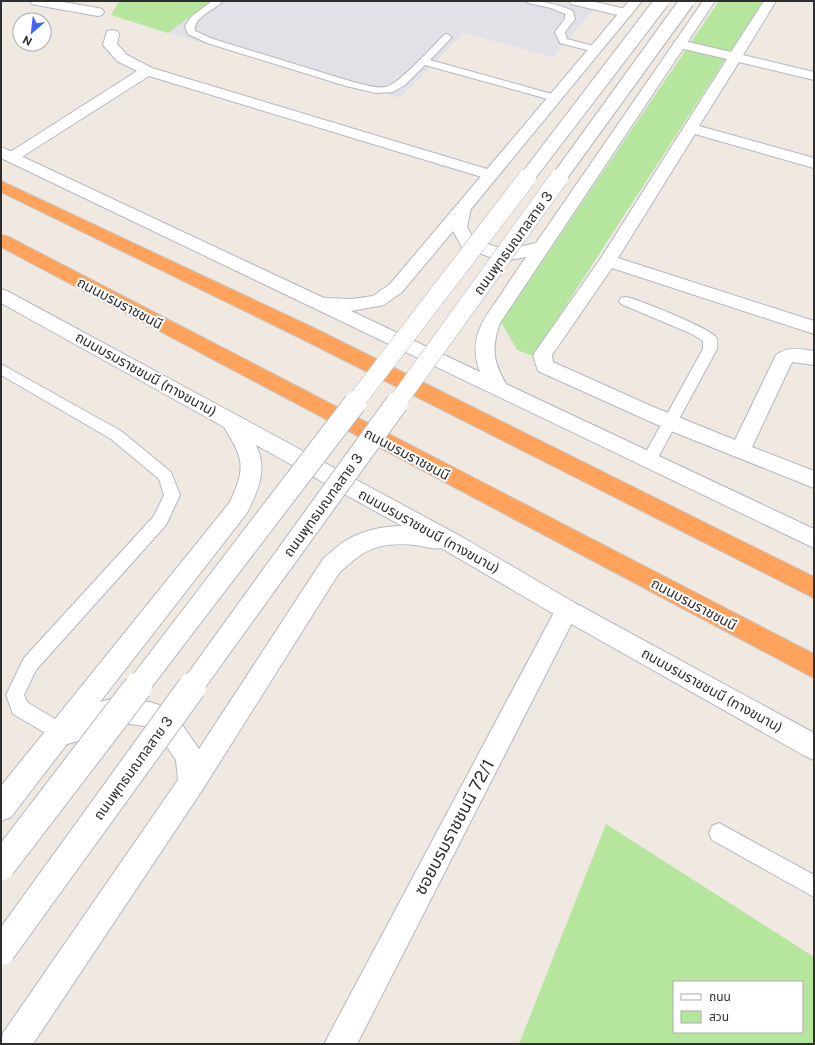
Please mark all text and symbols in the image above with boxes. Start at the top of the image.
north arrow [12,12,52,52]
text: N [21,34,34,48]
street label: ถนนพุทธมณฑลสาย 3 [470,188,557,298]
street label: ถนนบรมราชชนนี [74,274,166,332]
street label: ถนนบรมราชชนนี (ทางขนาน) [73,329,219,419]
street label: ถนนบรมราชชนนี [361,425,453,483]
street label: ถนนพุทธมณฑลสาย 3 [280,450,367,560]
street label: ถนนบรมราชชนนี (ทางขนาน) [356,486,502,576]
street label: ถนนบรมราชชนนี [648,575,740,633]
street label: ถนนบรมราชชนนี (ทางขนาน) [639,645,785,735]
street label: ถนนพุทธมณฑลสาย 3 [90,713,177,823]
street label: ซอยบรมราชชนนี 72/1 [410,756,498,898]
legend [673,981,803,1033]
text: ถนน [709,990,731,1004]
text: สวน [709,1010,729,1024]

